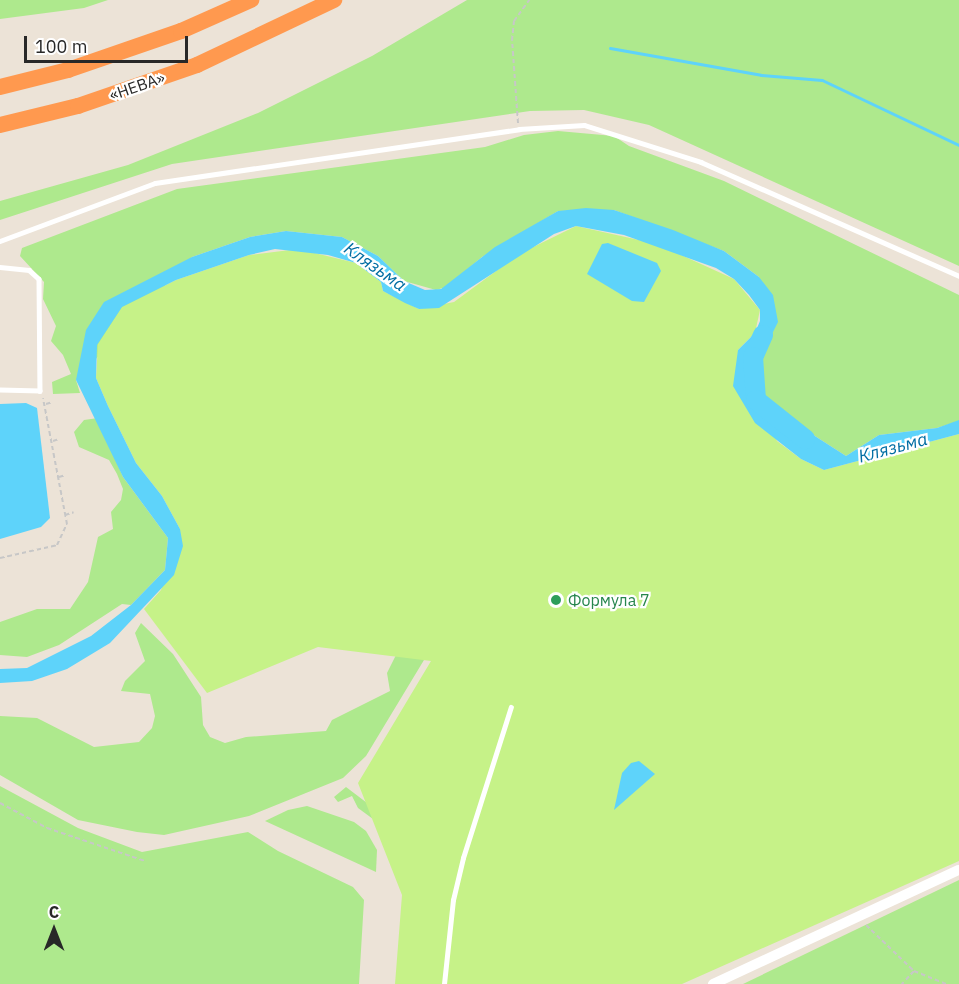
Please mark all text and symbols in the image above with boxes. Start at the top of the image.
scale bar [27,24,190,62]
text: 100 m [35,35,87,58]
street label: «НЕВА» [107,68,167,104]
water label: Клязьма [340,238,410,296]
water label: Клязьма [856,428,930,468]
place label: Формула 7 [568,590,650,610]
marker: Формула 7 [549,593,563,607]
north arrow [24,900,84,960]
text: С [49,902,59,922]

